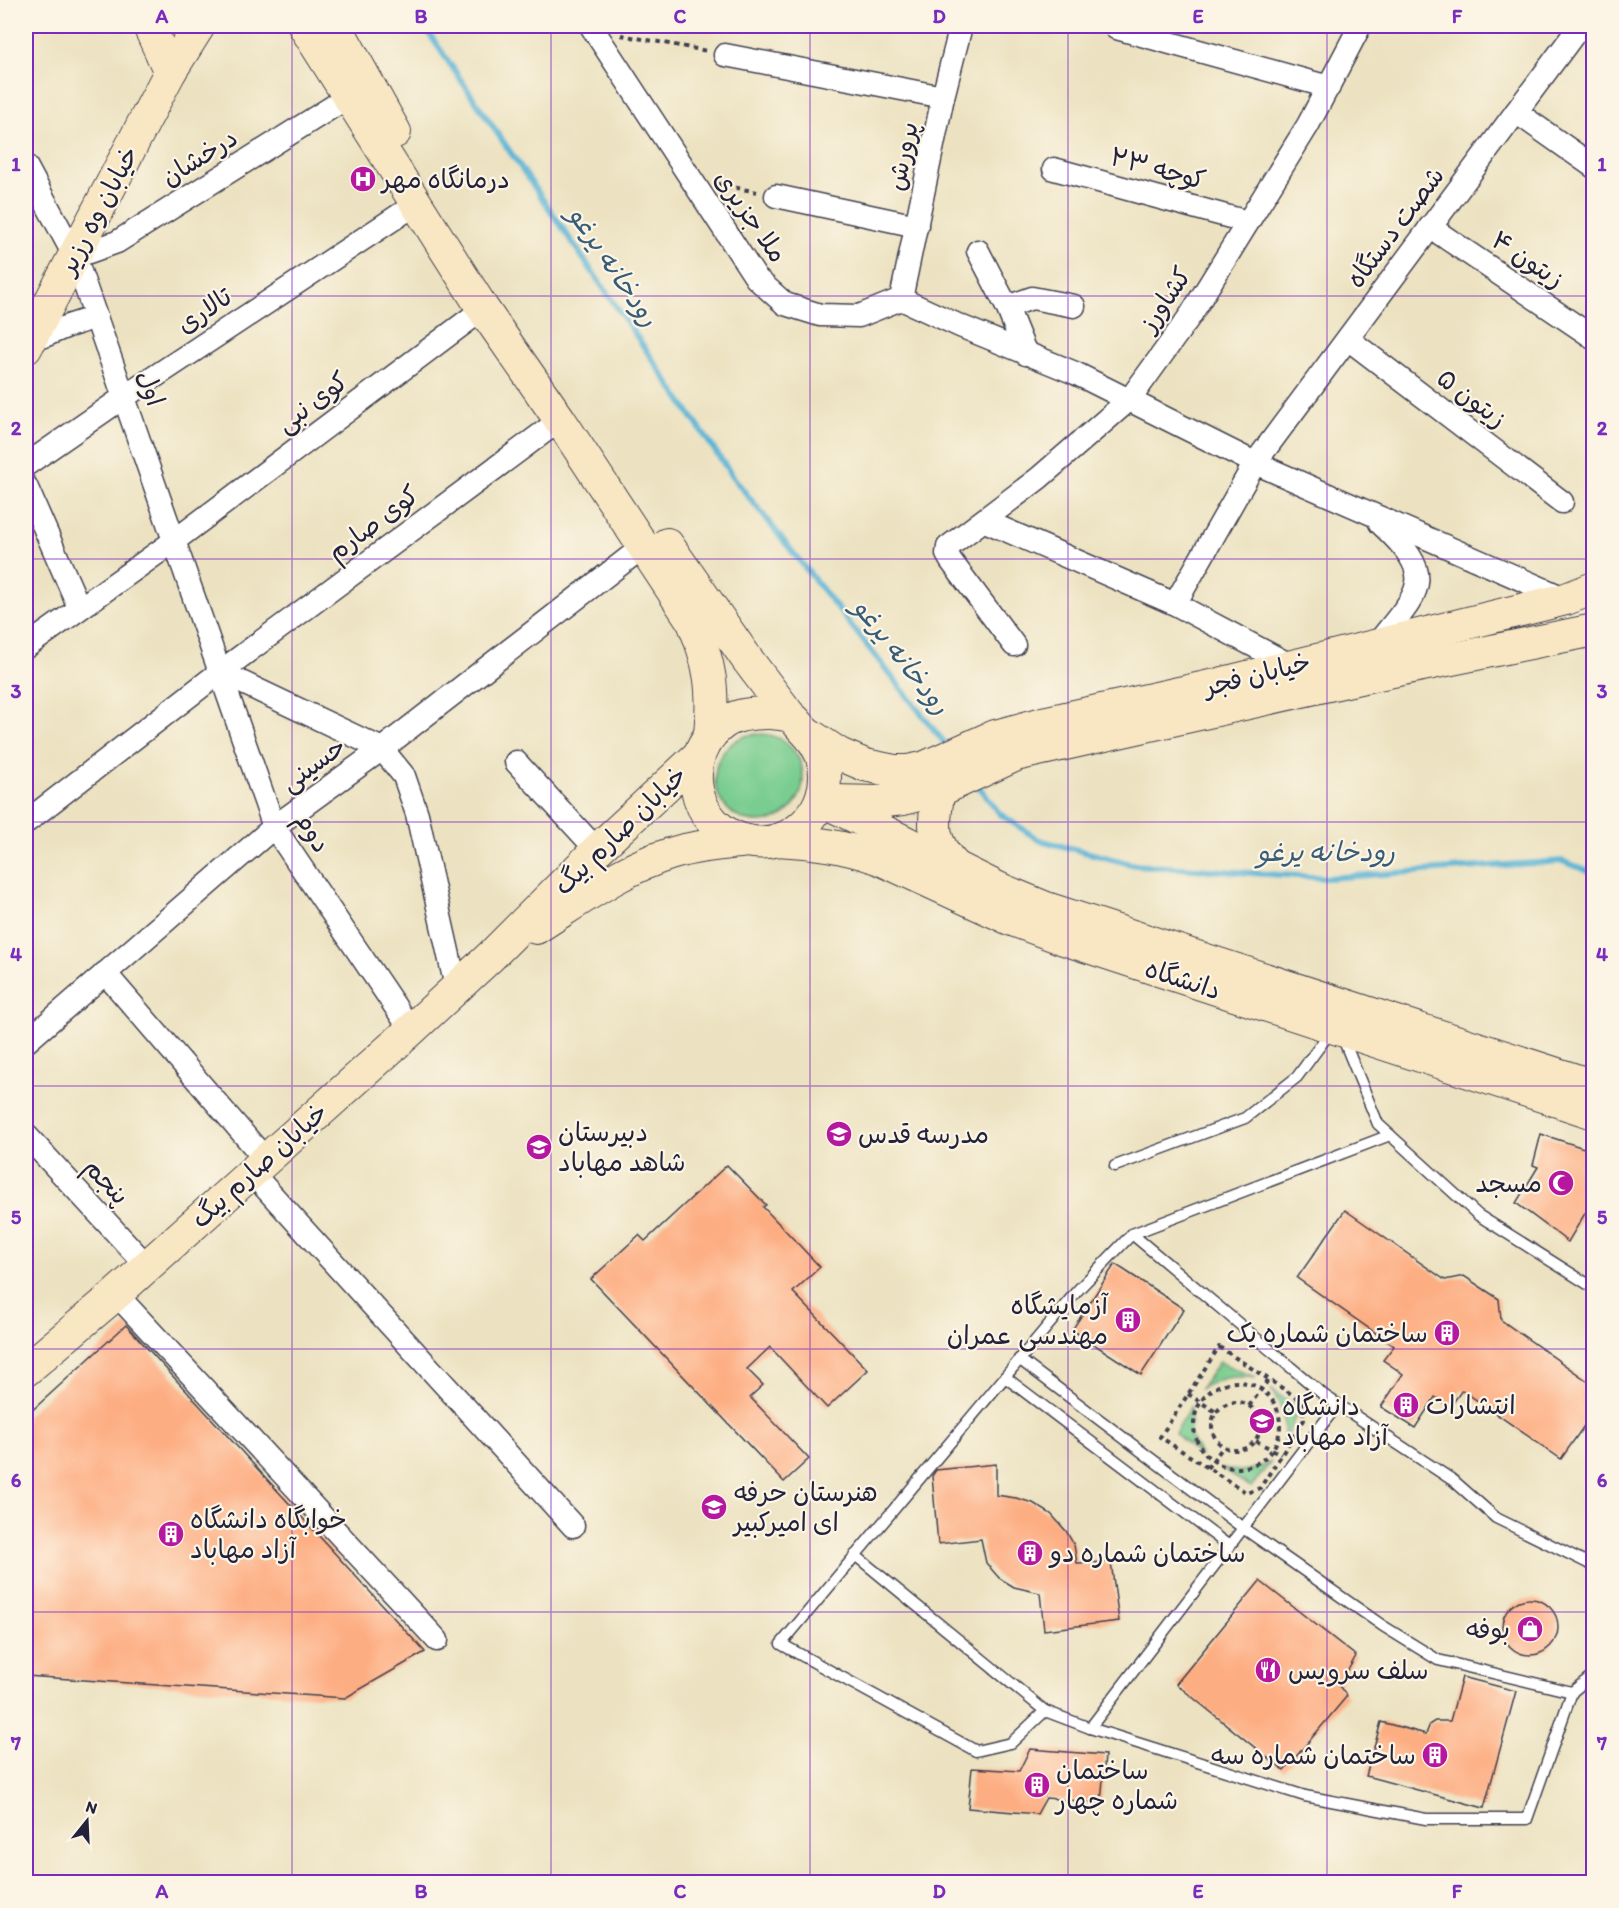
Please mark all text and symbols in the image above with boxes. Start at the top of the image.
text: A [155,4,169,28]
text: B [415,4,428,28]
text: C [674,4,687,28]
text: D [932,4,946,28]
text: E [1192,4,1204,28]
text: F [1452,4,1463,28]
street label: پرورش [879,119,926,194]
street label: درخشان [155,121,243,193]
street label: خیابان وه رزیر [50,140,145,282]
street label: کوچه ۲۳ [1107,140,1209,196]
text: 1 [11,152,21,176]
text: 1 [1597,152,1607,176]
street label: شصت دستگاه [1339,160,1451,294]
place label: درمانگاه مهر [380,163,510,195]
hospital icon: درمانگاه مهر [348,164,378,194]
street label: ملا جزیری [708,164,794,268]
water label: رودخانه یرغو [559,197,666,333]
street label: زیتون ۴ [1486,223,1570,295]
street label: کشاورز [1131,260,1198,339]
street label: تالاری [170,280,238,340]
street label: زیتون ۵ [1431,361,1513,435]
street label: کوی نبی [270,365,355,440]
street label: اول [130,366,172,410]
text: 2 [11,416,22,440]
text: 2 [1597,416,1608,440]
street label: کوی صارم [321,478,428,571]
water label: رودخانه یرغو [844,589,958,721]
street label: خیابان فجر [1198,645,1314,703]
text: 3 [11,679,22,703]
text: 3 [1597,679,1608,703]
street label: حسینی [274,730,353,799]
street label: خیابان صارم بیگ [547,759,696,904]
street label: دوم [285,806,338,861]
water label: رودخانه یرغو [1254,835,1395,869]
text: 4 [10,942,22,966]
text: 4 [1596,942,1608,966]
street label: دانشگاه [1141,952,1225,1006]
street label: خیابان صارم بیگ [184,1095,336,1238]
place label: دبیرستان شاهد مهاباد [558,1116,686,1178]
place label: مدرسه قدس [858,1118,989,1150]
school or university icon: مدرسه قدس [824,1119,854,1149]
school or university icon: دبیرستان شاهد مهاباد [524,1132,554,1162]
street label: پنجم [75,1151,137,1214]
place label: مسجد [1475,1167,1542,1199]
mosque icon: مسجد [1546,1168,1576,1198]
text: 5 [11,1205,22,1229]
text: 5 [1597,1205,1608,1229]
place label: آزمایشگاه مهندسی عمران [947,1289,1110,1352]
building icon: آزمایشگاه مهندسی عمران [1113,1305,1143,1335]
place label: ساختمان شماره یک [1226,1317,1428,1349]
building icon: ساختمان شماره یک [1432,1318,1462,1348]
place label: انتشارات [1426,1389,1516,1421]
place label: دانشگاه آزاد مهاباد [1282,1390,1390,1452]
building icon: انتشارات [1391,1390,1421,1420]
school or university icon: دانشگاه آزاد مهاباد [1247,1406,1277,1436]
text: 6 [11,1468,22,1492]
text: 6 [1597,1468,1608,1492]
place label: هنرستان حرفه ای امیرکبیر [732,1476,878,1538]
school or university icon: هنرستان حرفه ای امیرکبیر [699,1492,729,1522]
place label: خوابگاه دانشگاه آزاد مهاباد [190,1503,347,1565]
building icon: خوابگاه دانشگاه آزاد مهاباد [156,1519,186,1549]
place label: ساختمان شماره دو [1048,1537,1246,1569]
building icon: ساختمان شماره دو [1015,1538,1045,1568]
place label: بوفه [1466,1613,1510,1645]
shop icon: بوفه [1515,1614,1545,1644]
place label: سلف سرویس [1288,1654,1429,1687]
restaurant icon: سلف سرویس [1253,1655,1283,1685]
text: 7 [10,1731,21,1755]
text: 7 [1596,1731,1607,1755]
place label: ساختمان شماره سه [1211,1739,1416,1771]
building icon: ساختمان شماره سه [1420,1740,1450,1770]
place label: ساختمان شماره چهار [1054,1754,1178,1816]
building icon: ساختمان شماره چهار [1022,1770,1052,1800]
north arrow [57,1791,117,1851]
text: N [83,1797,100,1818]
text: A [155,1879,169,1903]
text: B [415,1879,428,1903]
text: C [674,1879,687,1903]
text: D [932,1879,946,1903]
text: E [1192,1879,1204,1903]
text: F [1452,1879,1463,1903]

